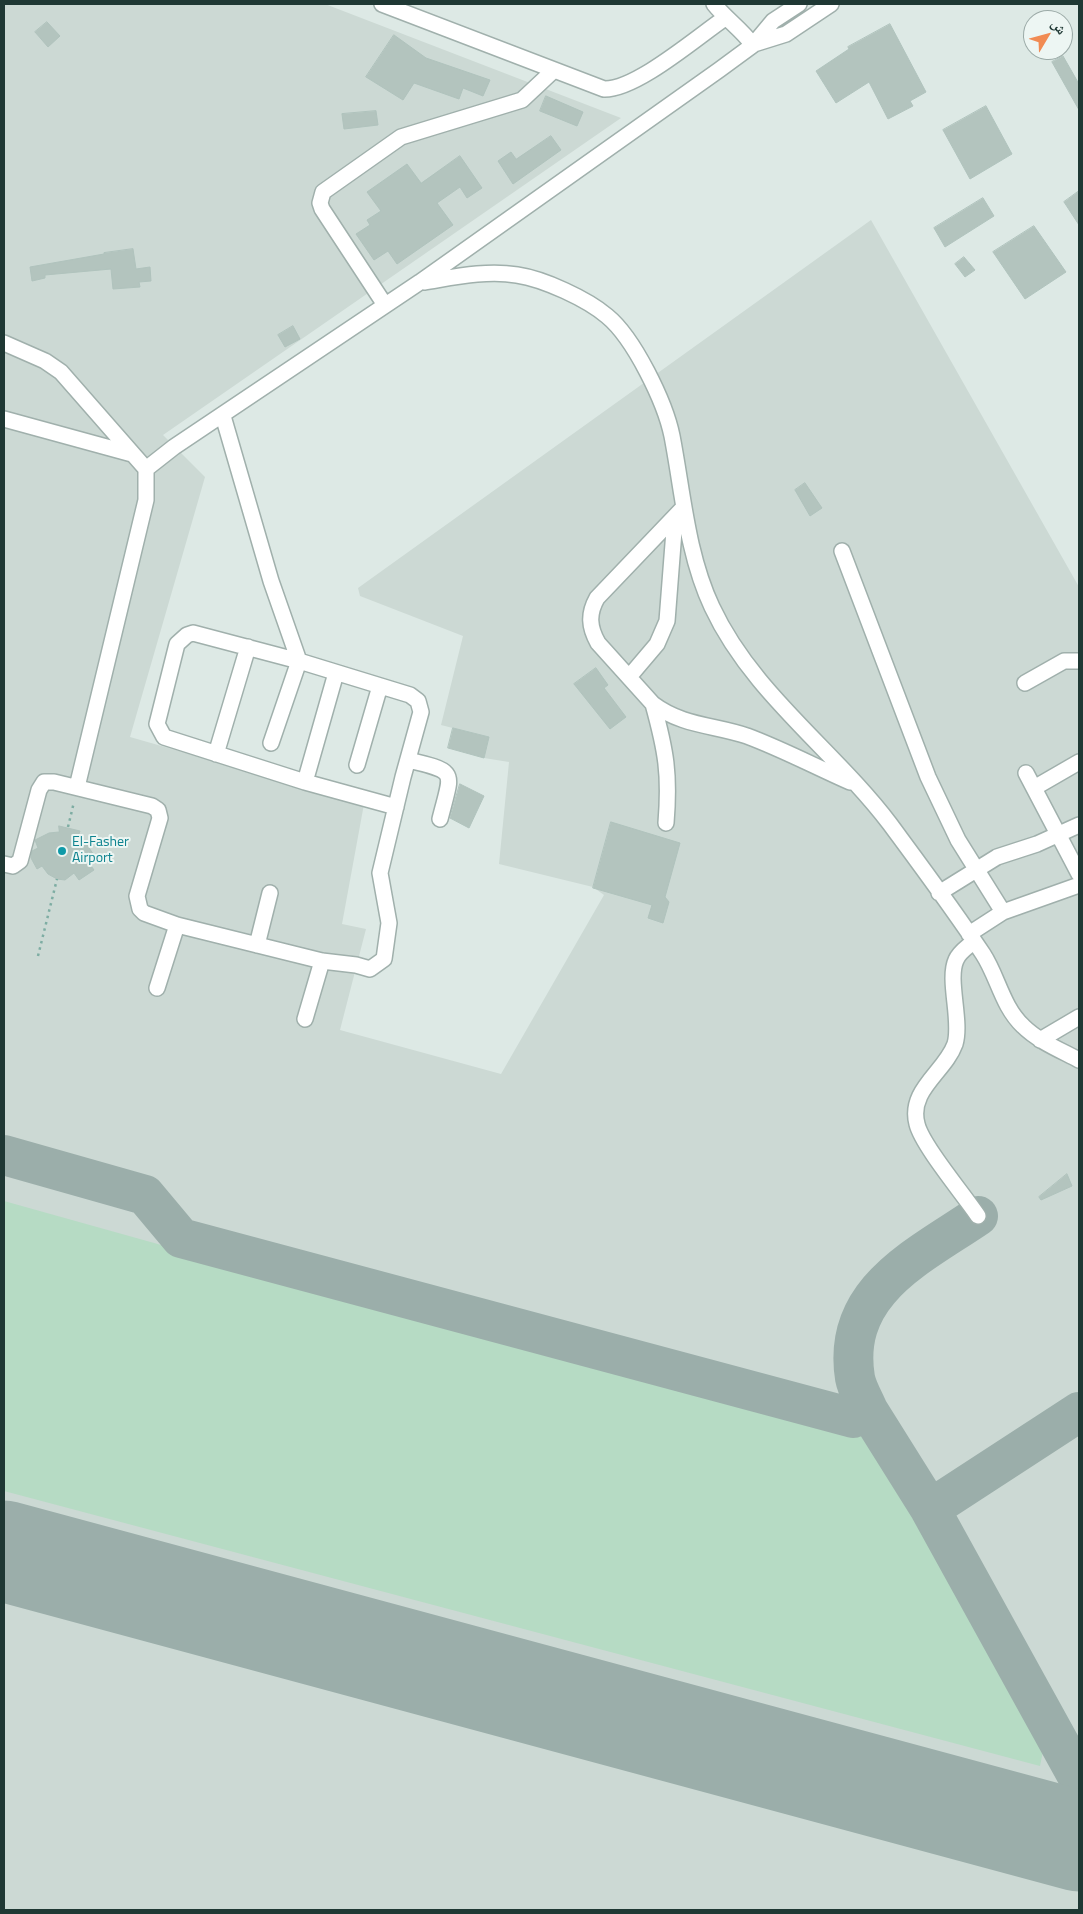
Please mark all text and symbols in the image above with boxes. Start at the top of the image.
north arrow [1023,10,1073,60]
text: ش [1047,14,1072,39]
place label: El-Fasher Airport [72,835,129,868]
marker: El-Fasher Airport [56,845,68,857]

